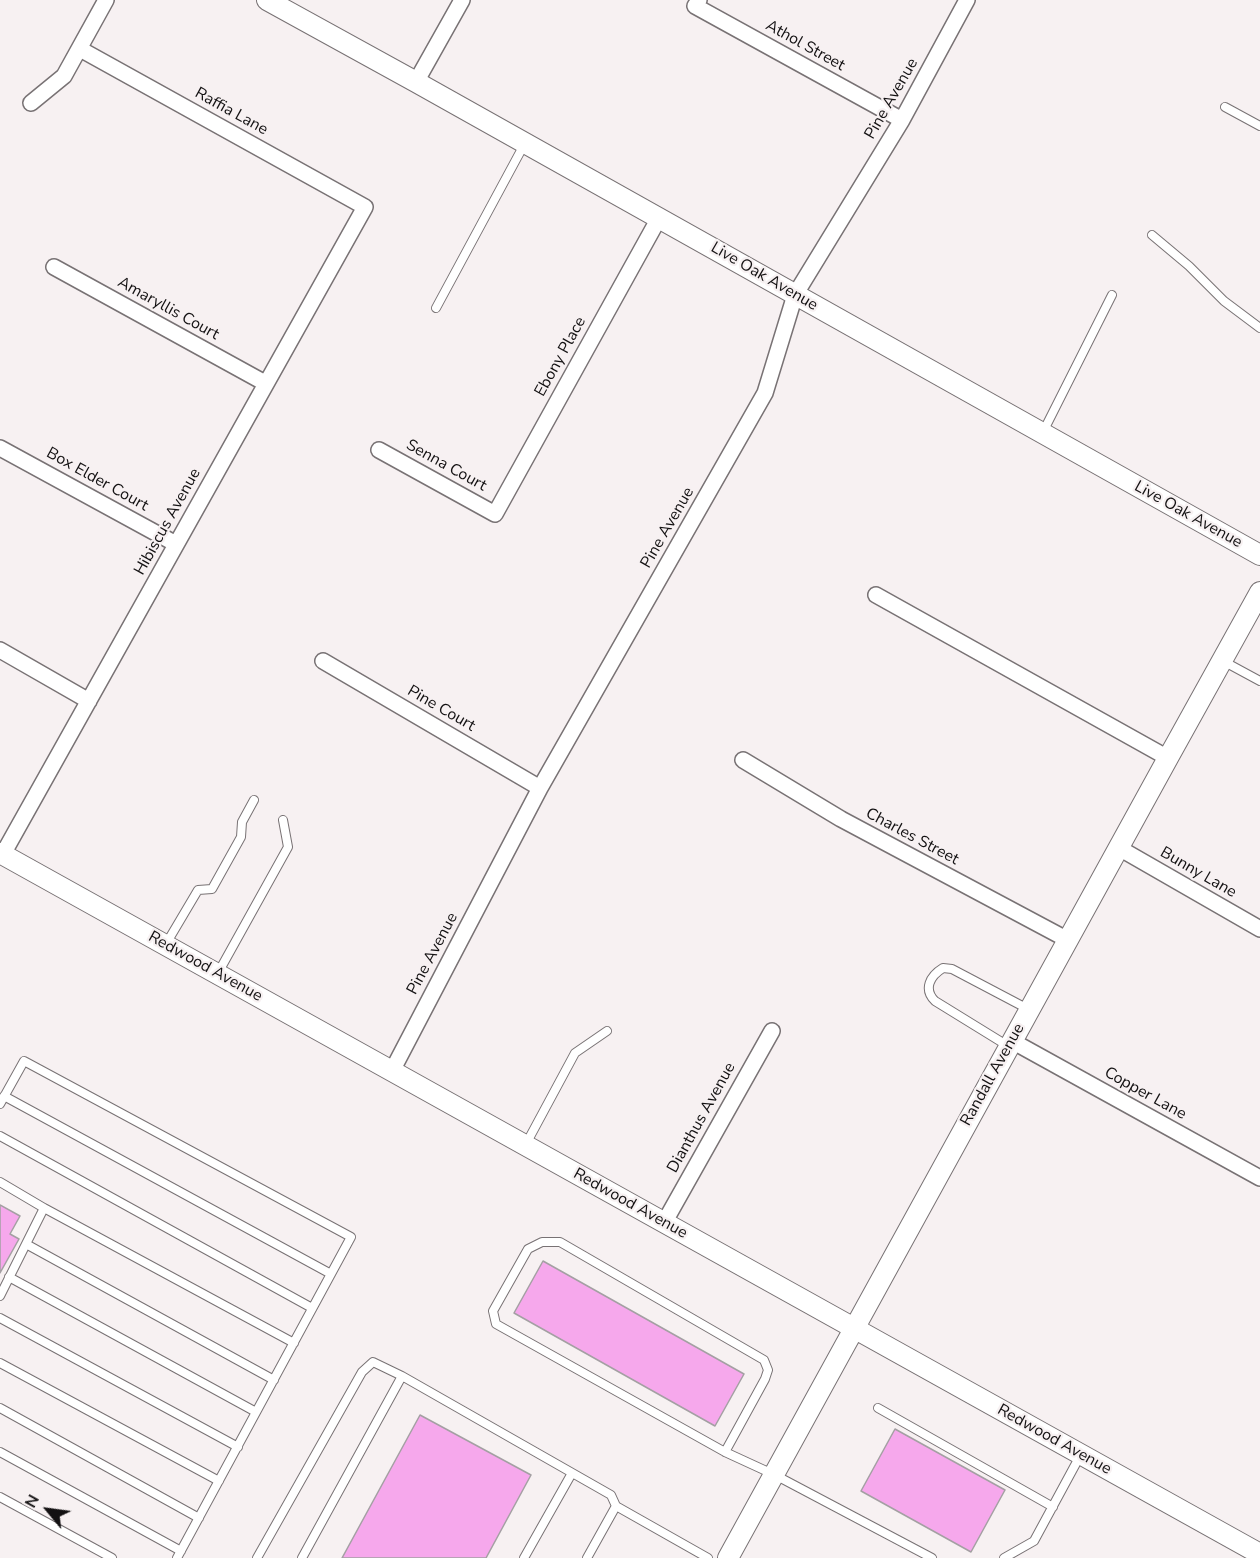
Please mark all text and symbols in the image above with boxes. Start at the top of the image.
street label: Athol Street [762,16,848,76]
street label: Pine Avenue [861,55,923,143]
street label: Raffia Lane [191,84,271,140]
street label: Live Oak Avenue [707,239,821,315]
street label: Amaryllis Court [114,273,222,345]
street label: Ebony Place [531,314,591,400]
street label: Senna Court [402,436,490,496]
street label: Box Elder Court [43,444,151,516]
street label: Hibiscus Avenue [131,465,205,579]
street label: Live Oak Avenue [1131,477,1245,553]
street label: Pine Avenue [637,484,699,572]
street label: Pine Court [404,682,478,736]
street label: Charles Street [862,804,962,870]
street label: Bunny Lane [1156,843,1240,903]
street label: Pine Avenue [403,910,463,998]
street label: Redwood Avenue [145,928,265,1006]
street label: Randall Avenue [957,1020,1029,1130]
street label: Dianthus Avenue [664,1060,740,1176]
street label: Copper Lane [1101,1064,1189,1124]
street label: Redwood Avenue [570,1165,690,1243]
street label: Redwood Avenue [994,1401,1114,1479]
north arrow [18,1480,78,1540]
text: N [20,1491,45,1512]

